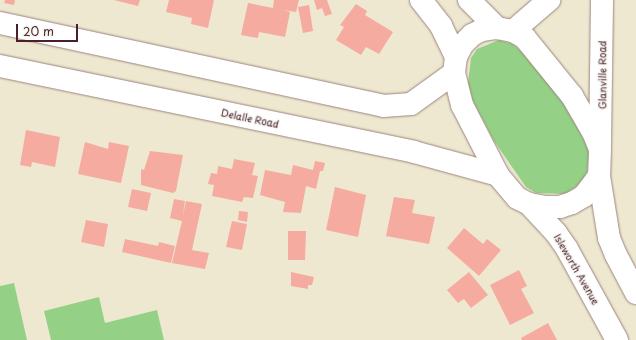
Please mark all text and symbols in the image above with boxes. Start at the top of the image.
scale bar [18,16,80,42]
text: 20 m [23,22,54,40]
street label: Glanville Road [596,40,608,110]
street label: Delalle Road [220,106,280,130]
street label: Isleworth Avenue [552,231,602,307]

